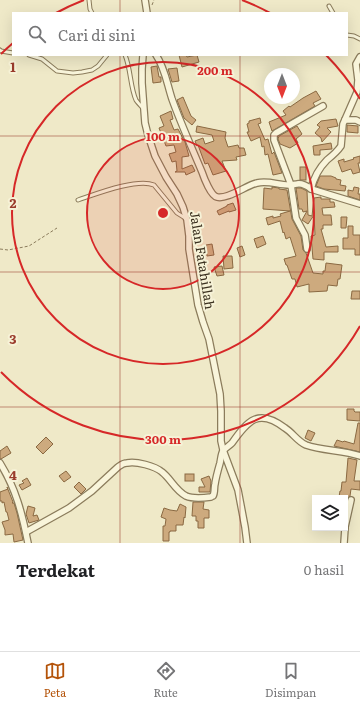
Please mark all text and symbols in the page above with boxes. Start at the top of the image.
search box [12,12,348,56]
icon: search [26,23,48,45]
text: Cari di sini [58,23,135,46]
text: 1 [10,57,16,76]
text: 200 m [197,61,233,79]
north arrow [264,68,300,104]
text: 100 m [146,127,180,145]
text: 2 [10,193,17,212]
centre of rings [156,206,170,220]
street label: Jalan Fatahillah [186,209,220,311]
text: 3 [9,329,17,348]
text: 300 m [145,430,181,448]
text: 4 [9,465,17,484]
map controls [312,495,348,531]
button: layers [312,495,348,531]
text: Terdekat [16,557,95,582]
text: 0 hasil [304,560,344,579]
tab: Peta [44,660,66,700]
tab: Rute [154,660,178,700]
tab: Disimpan [265,660,316,700]

